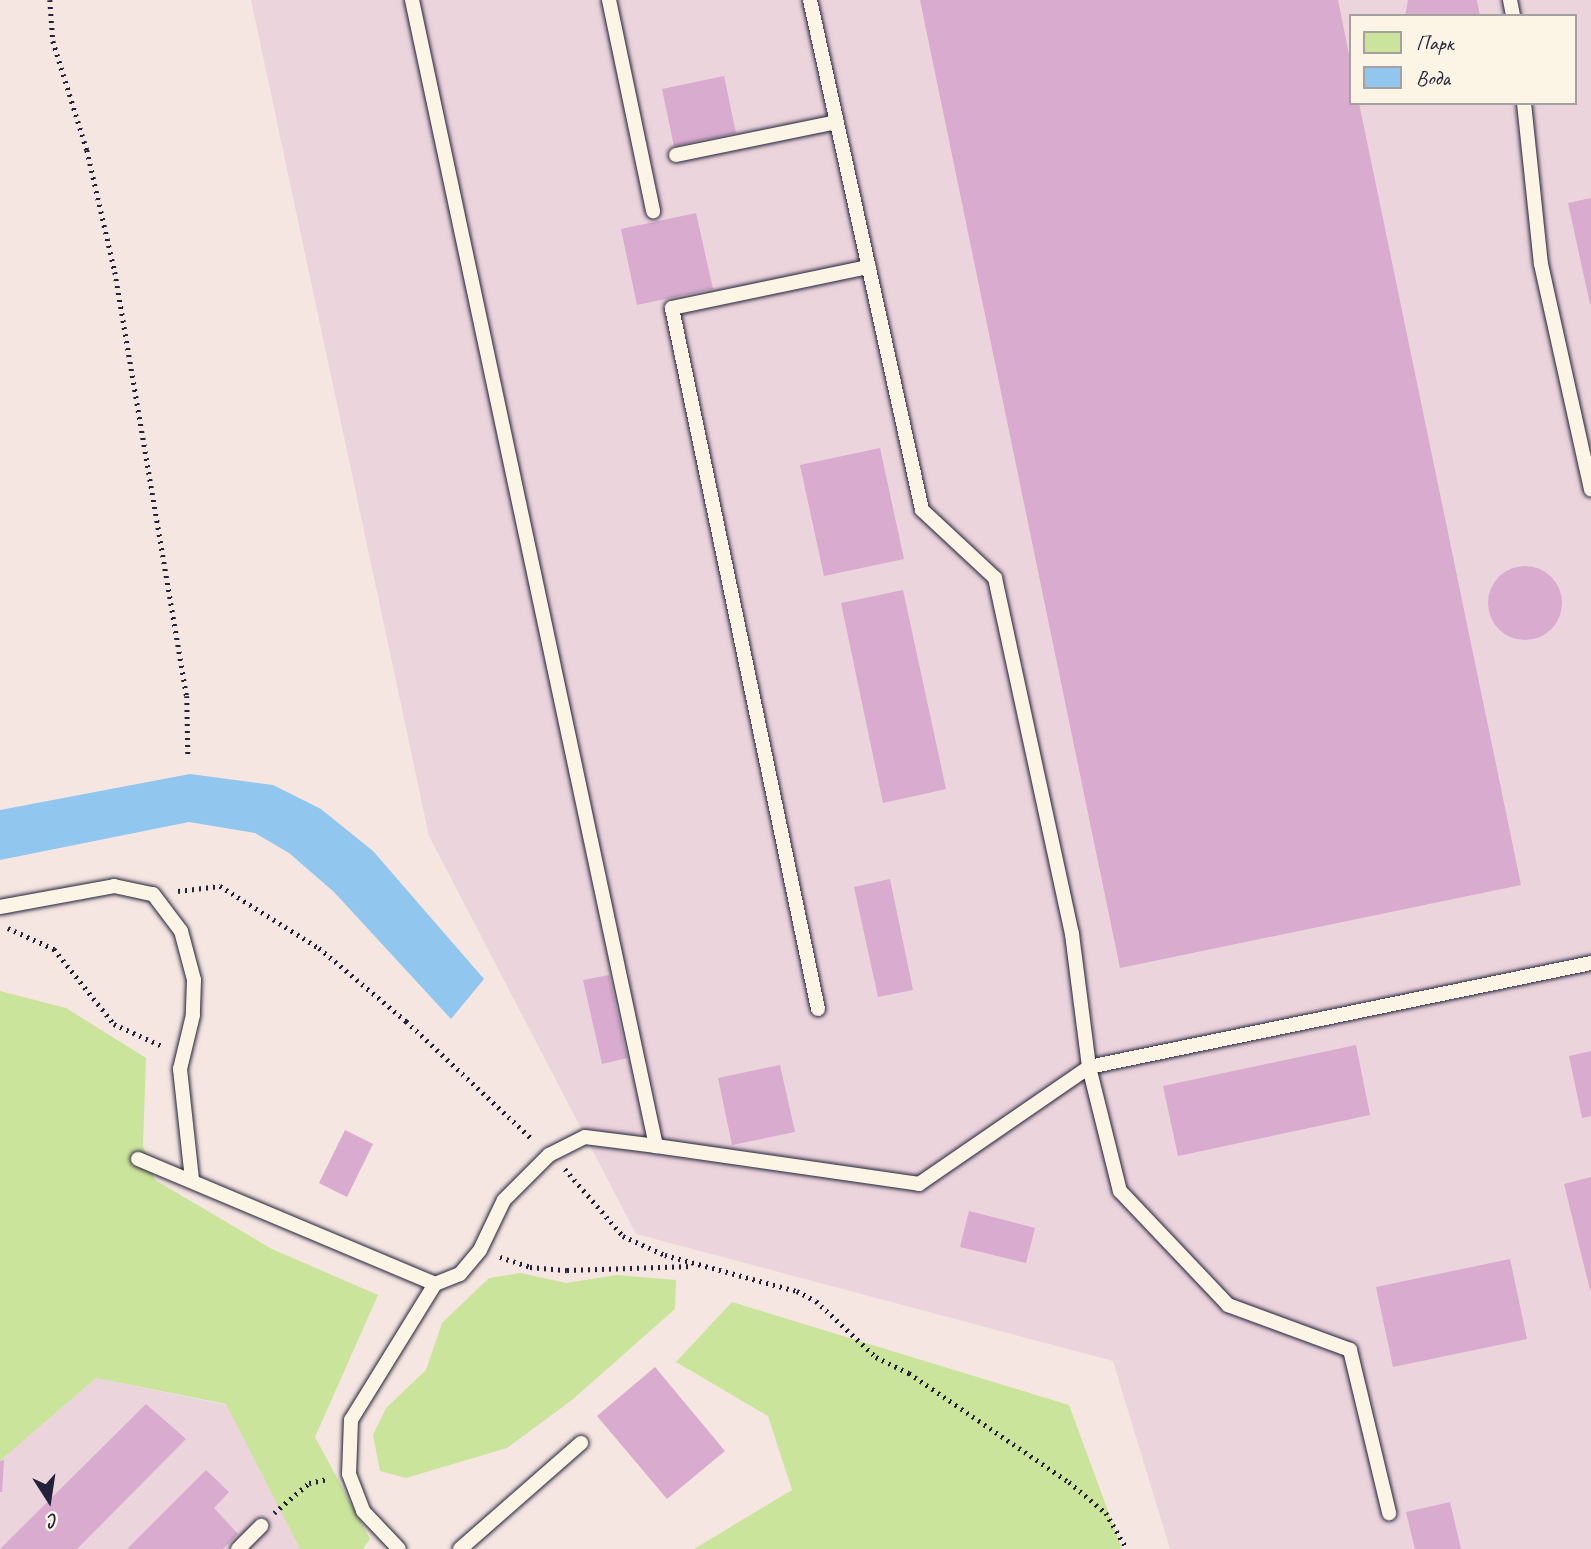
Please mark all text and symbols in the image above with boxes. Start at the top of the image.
legend [1350,14,1577,105]
text: Парк [1416,30,1453,56]
text: Вода [1416,65,1450,91]
north arrow [14,1465,84,1535]
text: С [46,1508,60,1533]

